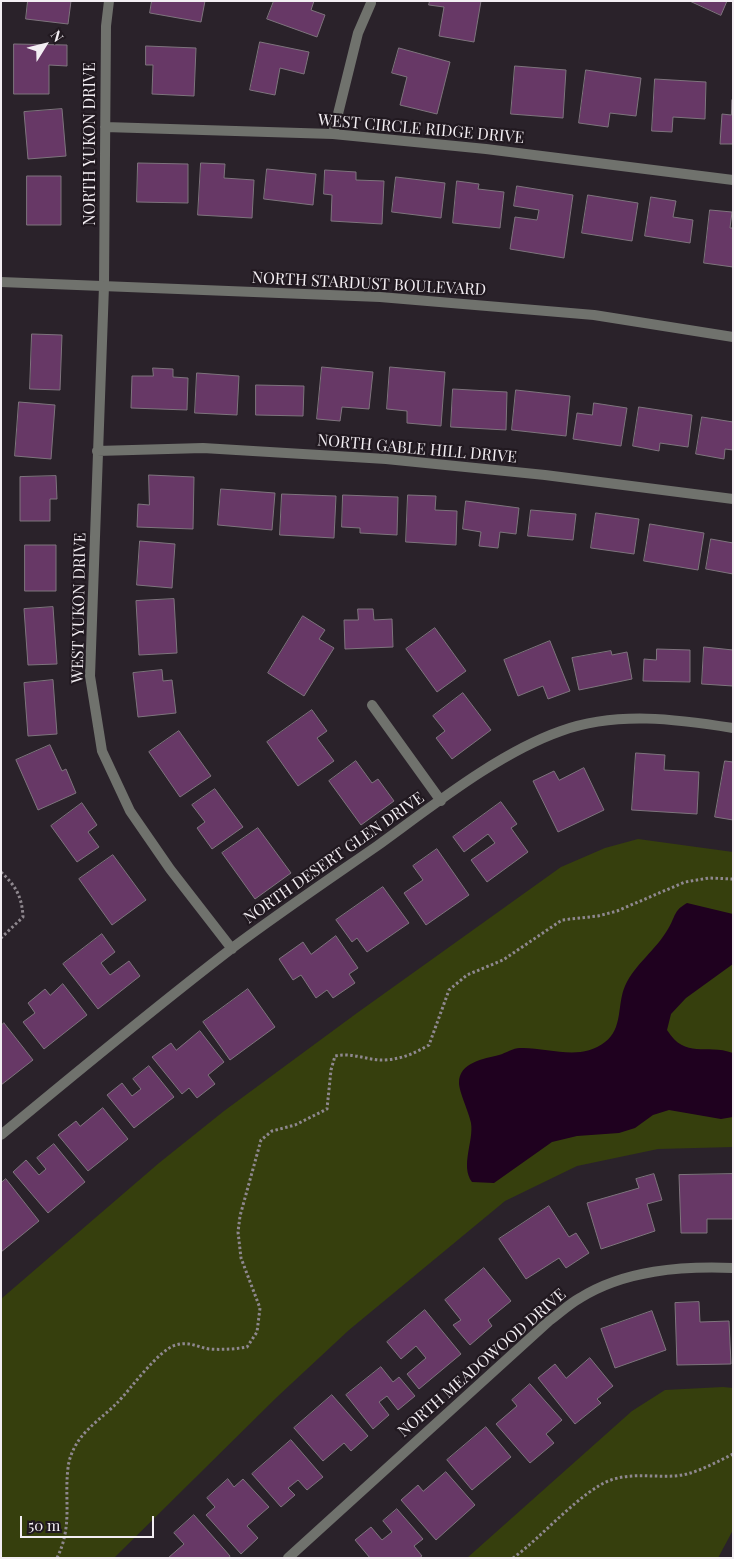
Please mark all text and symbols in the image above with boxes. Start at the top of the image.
north arrow [20,20,70,70]
text: N [47,26,68,46]
street label: NORTH YUKON DRIVE [80,62,100,226]
street label: WEST CIRCLE RIDGE DRIVE [317,110,525,148]
street label: NORTH STARDUST BOULEVARD [251,268,487,300]
street label: NORTH GABLE HILL DRIVE [316,431,518,467]
street label: WEST YUKON DRIVE [68,532,90,684]
street label: NORTH DESERT GLEN DRIVE [240,788,428,928]
street label: NORTH MEADOWOOD DRIVE [394,1285,570,1441]
scale bar [22,1506,156,1538]
text: 50 m [28,1515,60,1535]

